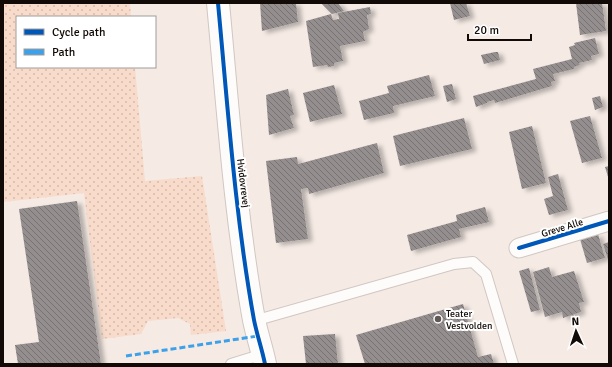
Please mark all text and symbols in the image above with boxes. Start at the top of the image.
legend [16,16,156,68]
scale bar [468,16,531,42]
text: 20 m [474,23,499,38]
text: Cycle path [52,25,105,40]
text: Path [52,45,75,60]
street label: Hvidovrevej [234,158,252,209]
street label: Greve Alle [540,216,585,240]
place label: Teater Vestvolden [446,308,492,332]
north arrow [556,311,596,351]
marker: Teater Vestvolden [433,314,443,324]
text: N [571,315,580,328]

